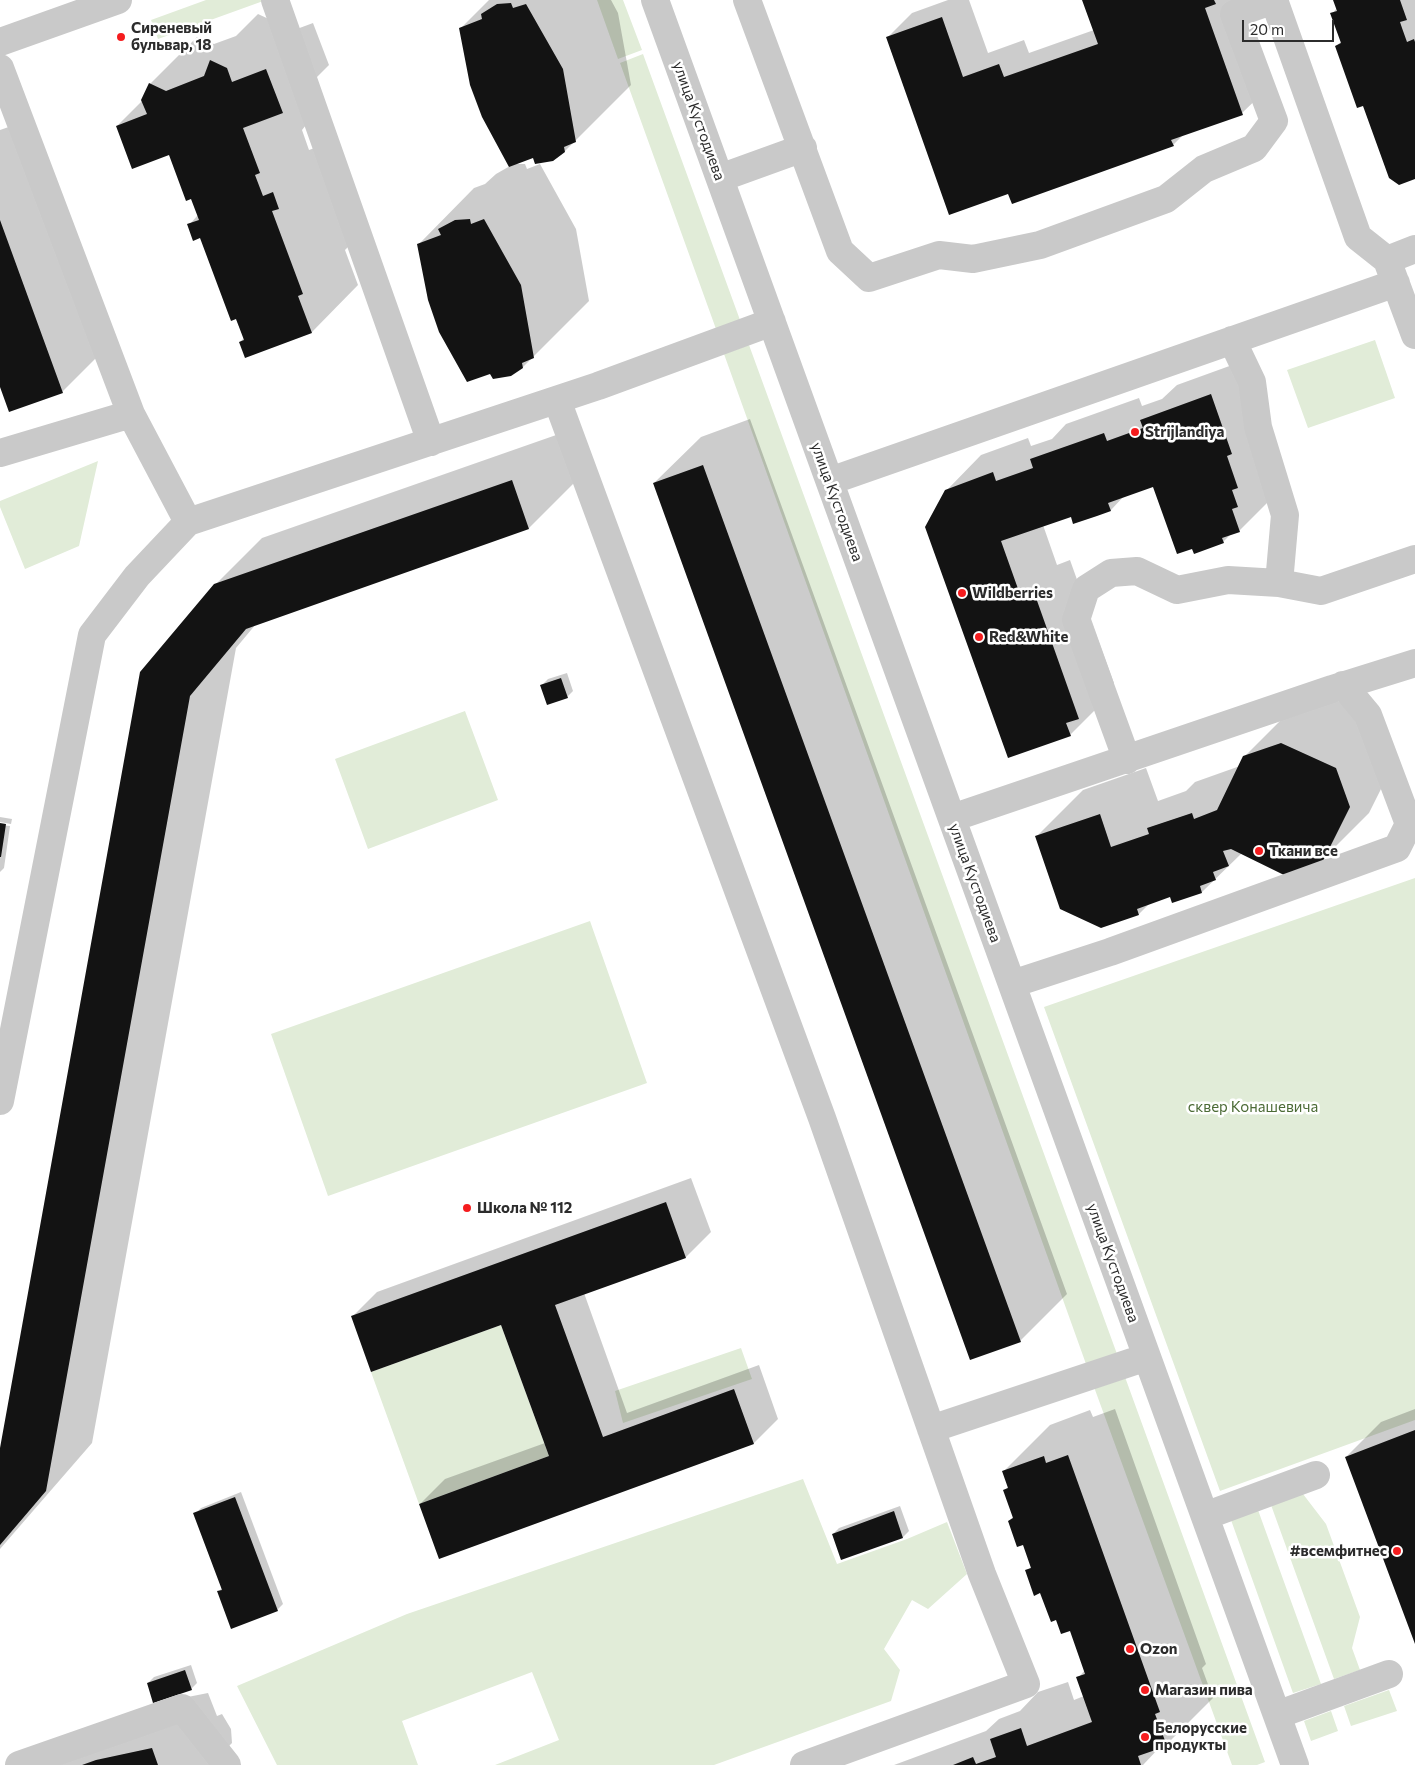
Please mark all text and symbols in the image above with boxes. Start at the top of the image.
scale bar [1245,10,1338,42]
place label: Сиреневый бульвар, 18 [131,19,212,54]
text: 20 m [1250,20,1284,38]
marker: Сиреневый бульвар, 18 [115,31,127,43]
street label: улица Кустодиева [669,59,729,183]
place label: Strijlandiya [1145,423,1224,441]
marker: Strijlandiya [1129,426,1141,438]
street label: улица Кустодиева [807,440,867,564]
place label: Wildberries [972,584,1053,602]
marker: Wildberries [956,587,968,599]
place label: Red&White [989,628,1068,646]
marker: Red&White [973,631,985,643]
street label: улица Кустодиева [945,821,1005,945]
place label: Ткани все [1269,842,1338,860]
marker: Ткани все [1253,845,1265,857]
park label: сквер Конашевича [1188,1098,1318,1116]
place label: Школа № 112 [477,1199,572,1217]
street label: улица Кустодиева [1083,1201,1143,1325]
marker: Школа № 112 [461,1202,473,1214]
place label: #всемфитнес [1290,1542,1387,1560]
marker: #всемфитнес [1391,1545,1403,1557]
place label: Ozon [1140,1640,1178,1658]
marker: Ozon [1124,1643,1136,1655]
place label: Магазин пива [1155,1681,1253,1699]
marker: Магазин пива [1139,1684,1151,1696]
place label: Белорусские продукты [1155,1719,1247,1754]
marker: Белорусские продукты [1139,1731,1151,1743]

